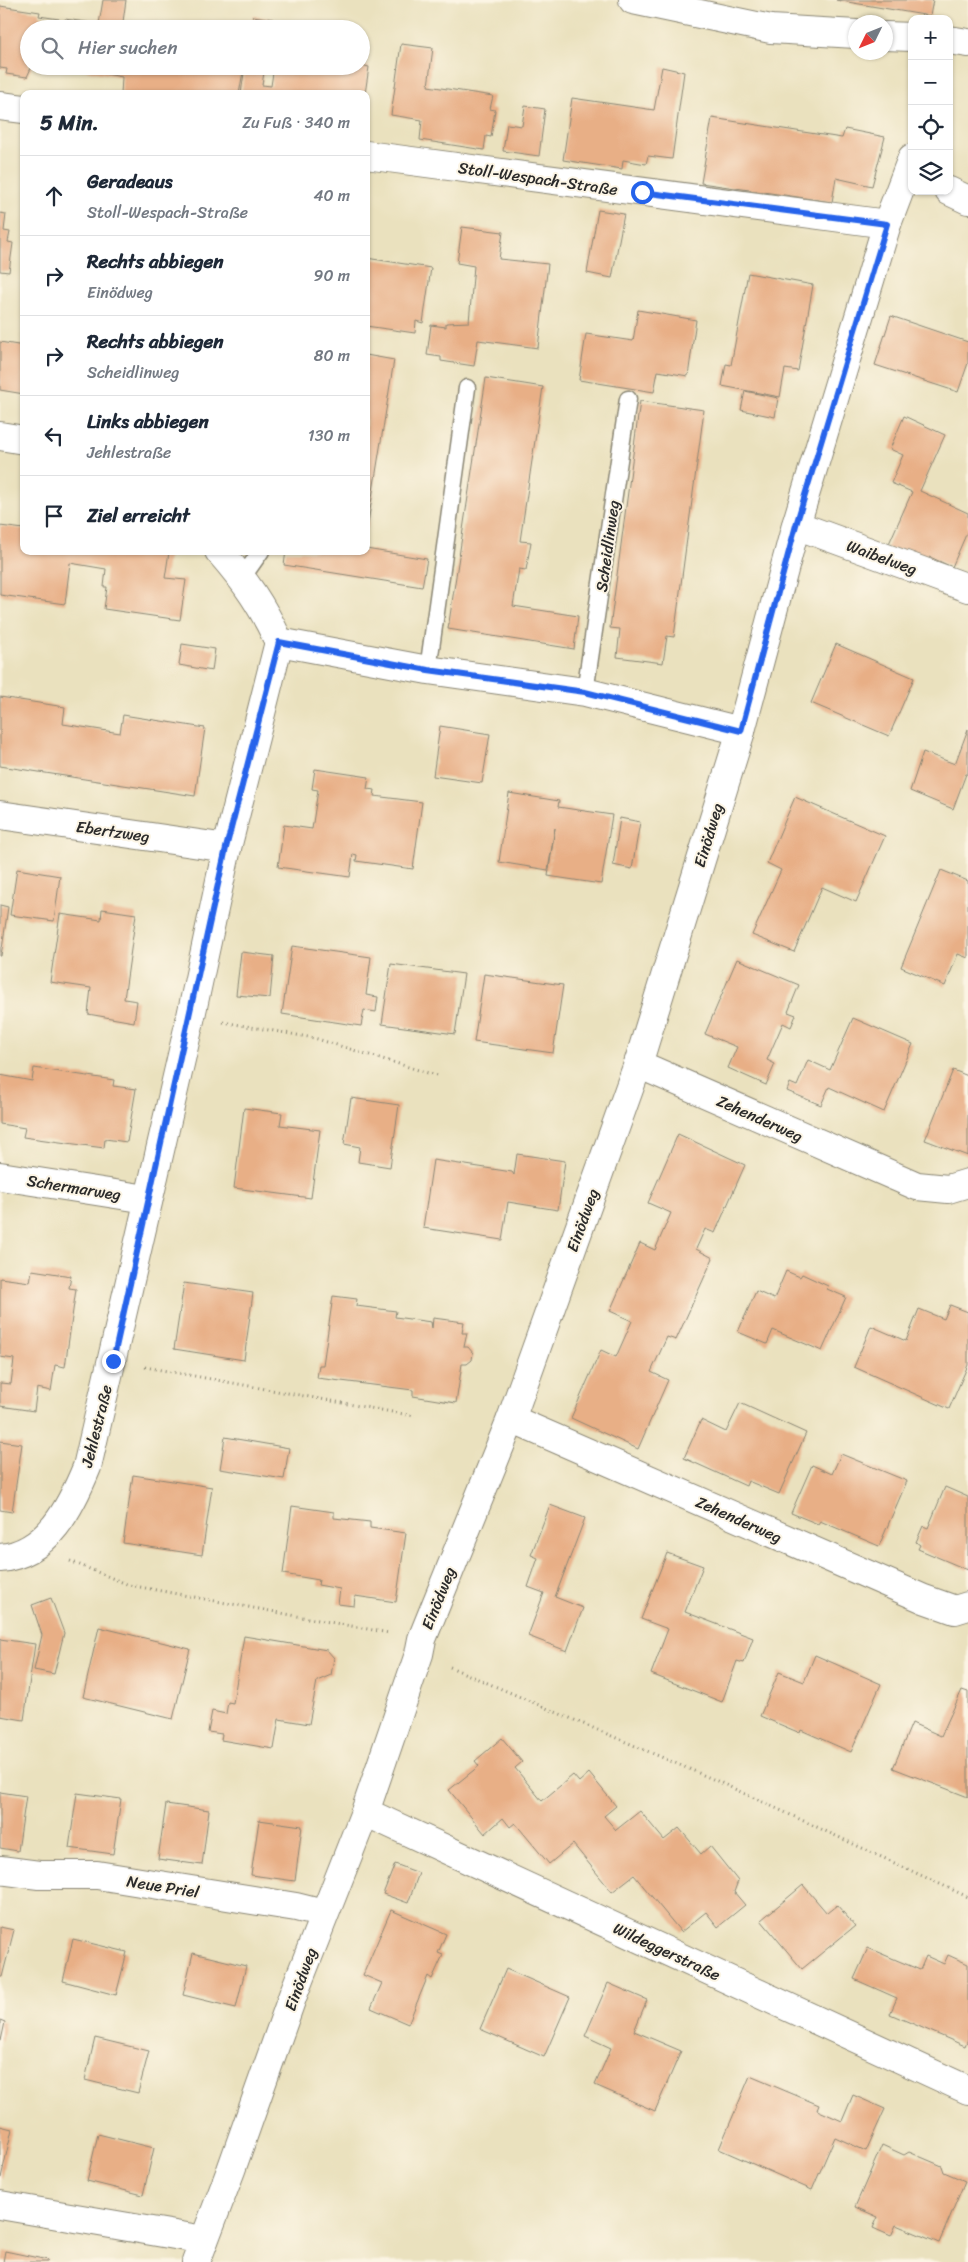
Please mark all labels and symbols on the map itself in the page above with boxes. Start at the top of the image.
north arrow [848,15,893,60]
street label: Stoll-Wespach-Straße [456,153,620,204]
route start [631,181,654,204]
street label: Scheidlinweg [587,498,628,594]
street label: Waibelweg [842,531,921,584]
street label: Einödweg [685,799,732,871]
street label: Ebertzweg [74,812,152,851]
street label: Zehenderweg [712,1086,808,1150]
street label: Schermarweg [25,1166,123,1209]
street label: Einödweg [558,1184,607,1256]
route end [102,1350,125,1373]
street label: Jehlestraße [72,1382,121,1472]
street label: Zehenderweg [691,1487,787,1551]
street label: Einödweg [413,1562,464,1634]
street label: Neue Priel [125,1866,202,1907]
street label: Wildeggerstraße [608,1914,725,1989]
street label: Einödweg [276,1943,325,2015]

